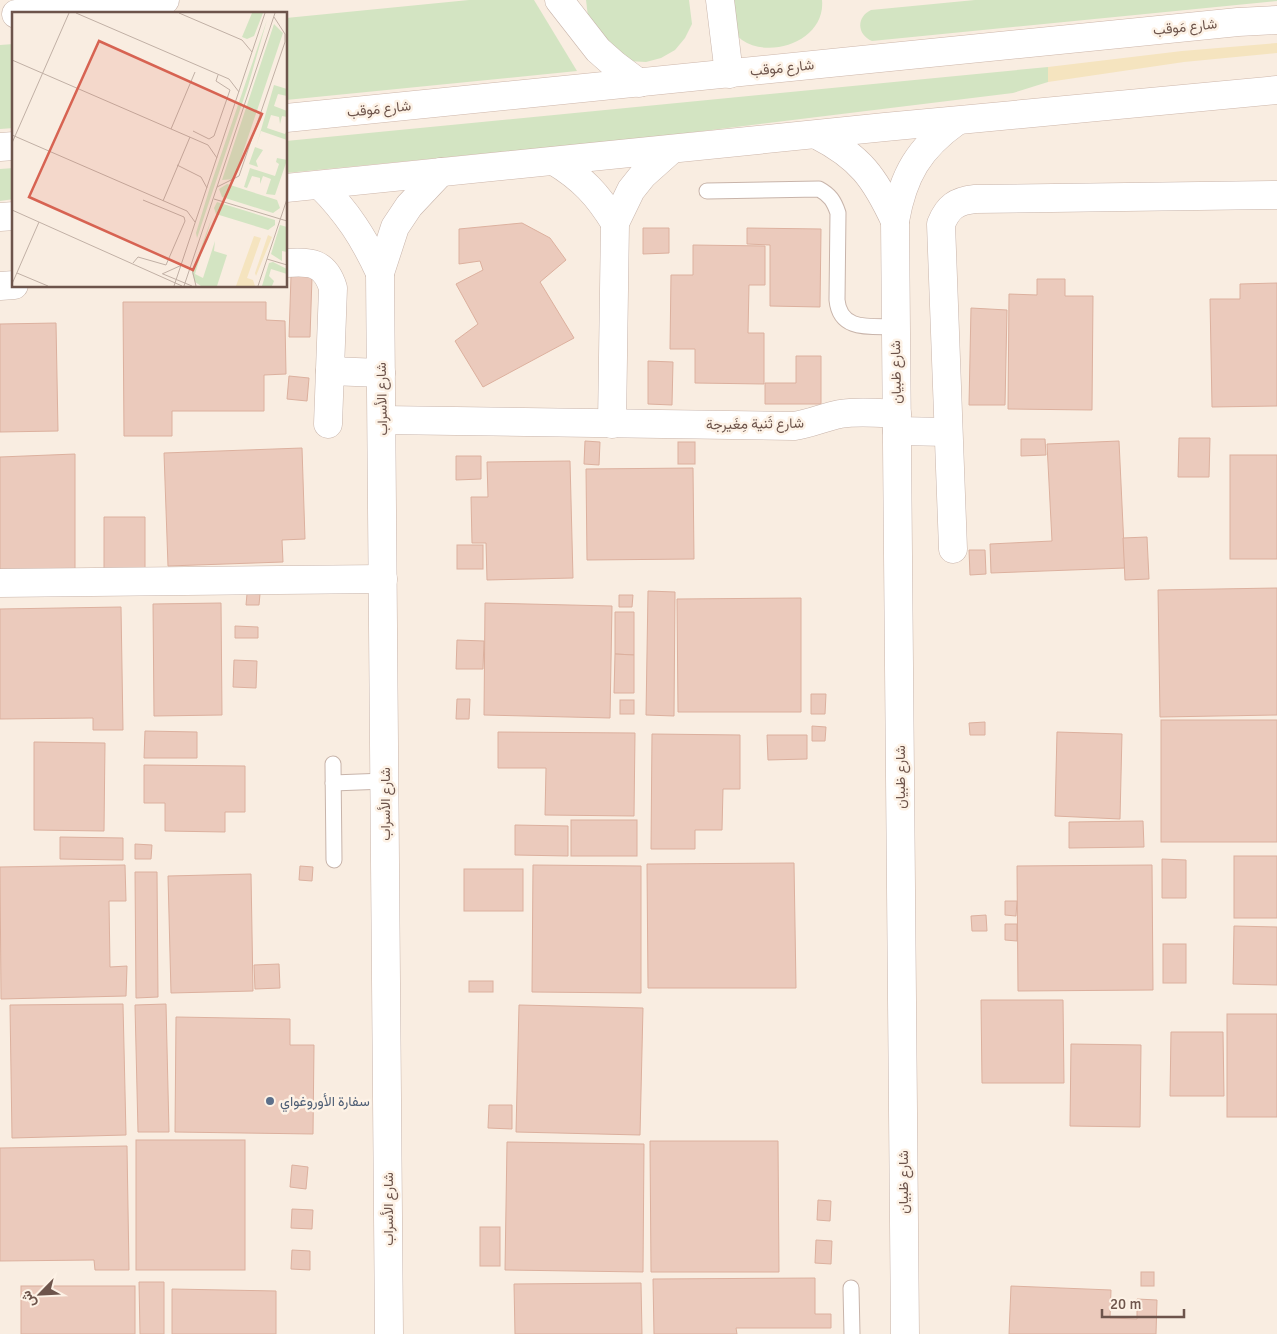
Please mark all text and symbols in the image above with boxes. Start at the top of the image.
inset map [12,12,288,288]
street label: شارع مَوقب [1152,15,1218,41]
street label: شارع مَوقب [749,56,815,82]
street label: شارع مَوقب [346,97,412,123]
street label: شارع ظبيان [887,340,907,404]
street label: شارع الأسراب [373,362,393,436]
street label: شارع ثَنية مِغَيرجة [706,415,804,435]
street label: شارع ظبيان [892,745,911,809]
street label: شارع الأسراب [377,767,396,841]
place label: سفارة الأوروغواي [280,1093,370,1113]
marker: سفارة الأوروغواي [264,1095,276,1107]
street label: شارع ظبيان [895,1150,914,1214]
street label: شارع الأسراب [380,1172,399,1246]
north arrow [15,1269,65,1319]
scale bar [1102,1286,1184,1318]
text: ش [17,1288,40,1310]
text: 20 m [1110,1295,1141,1313]

